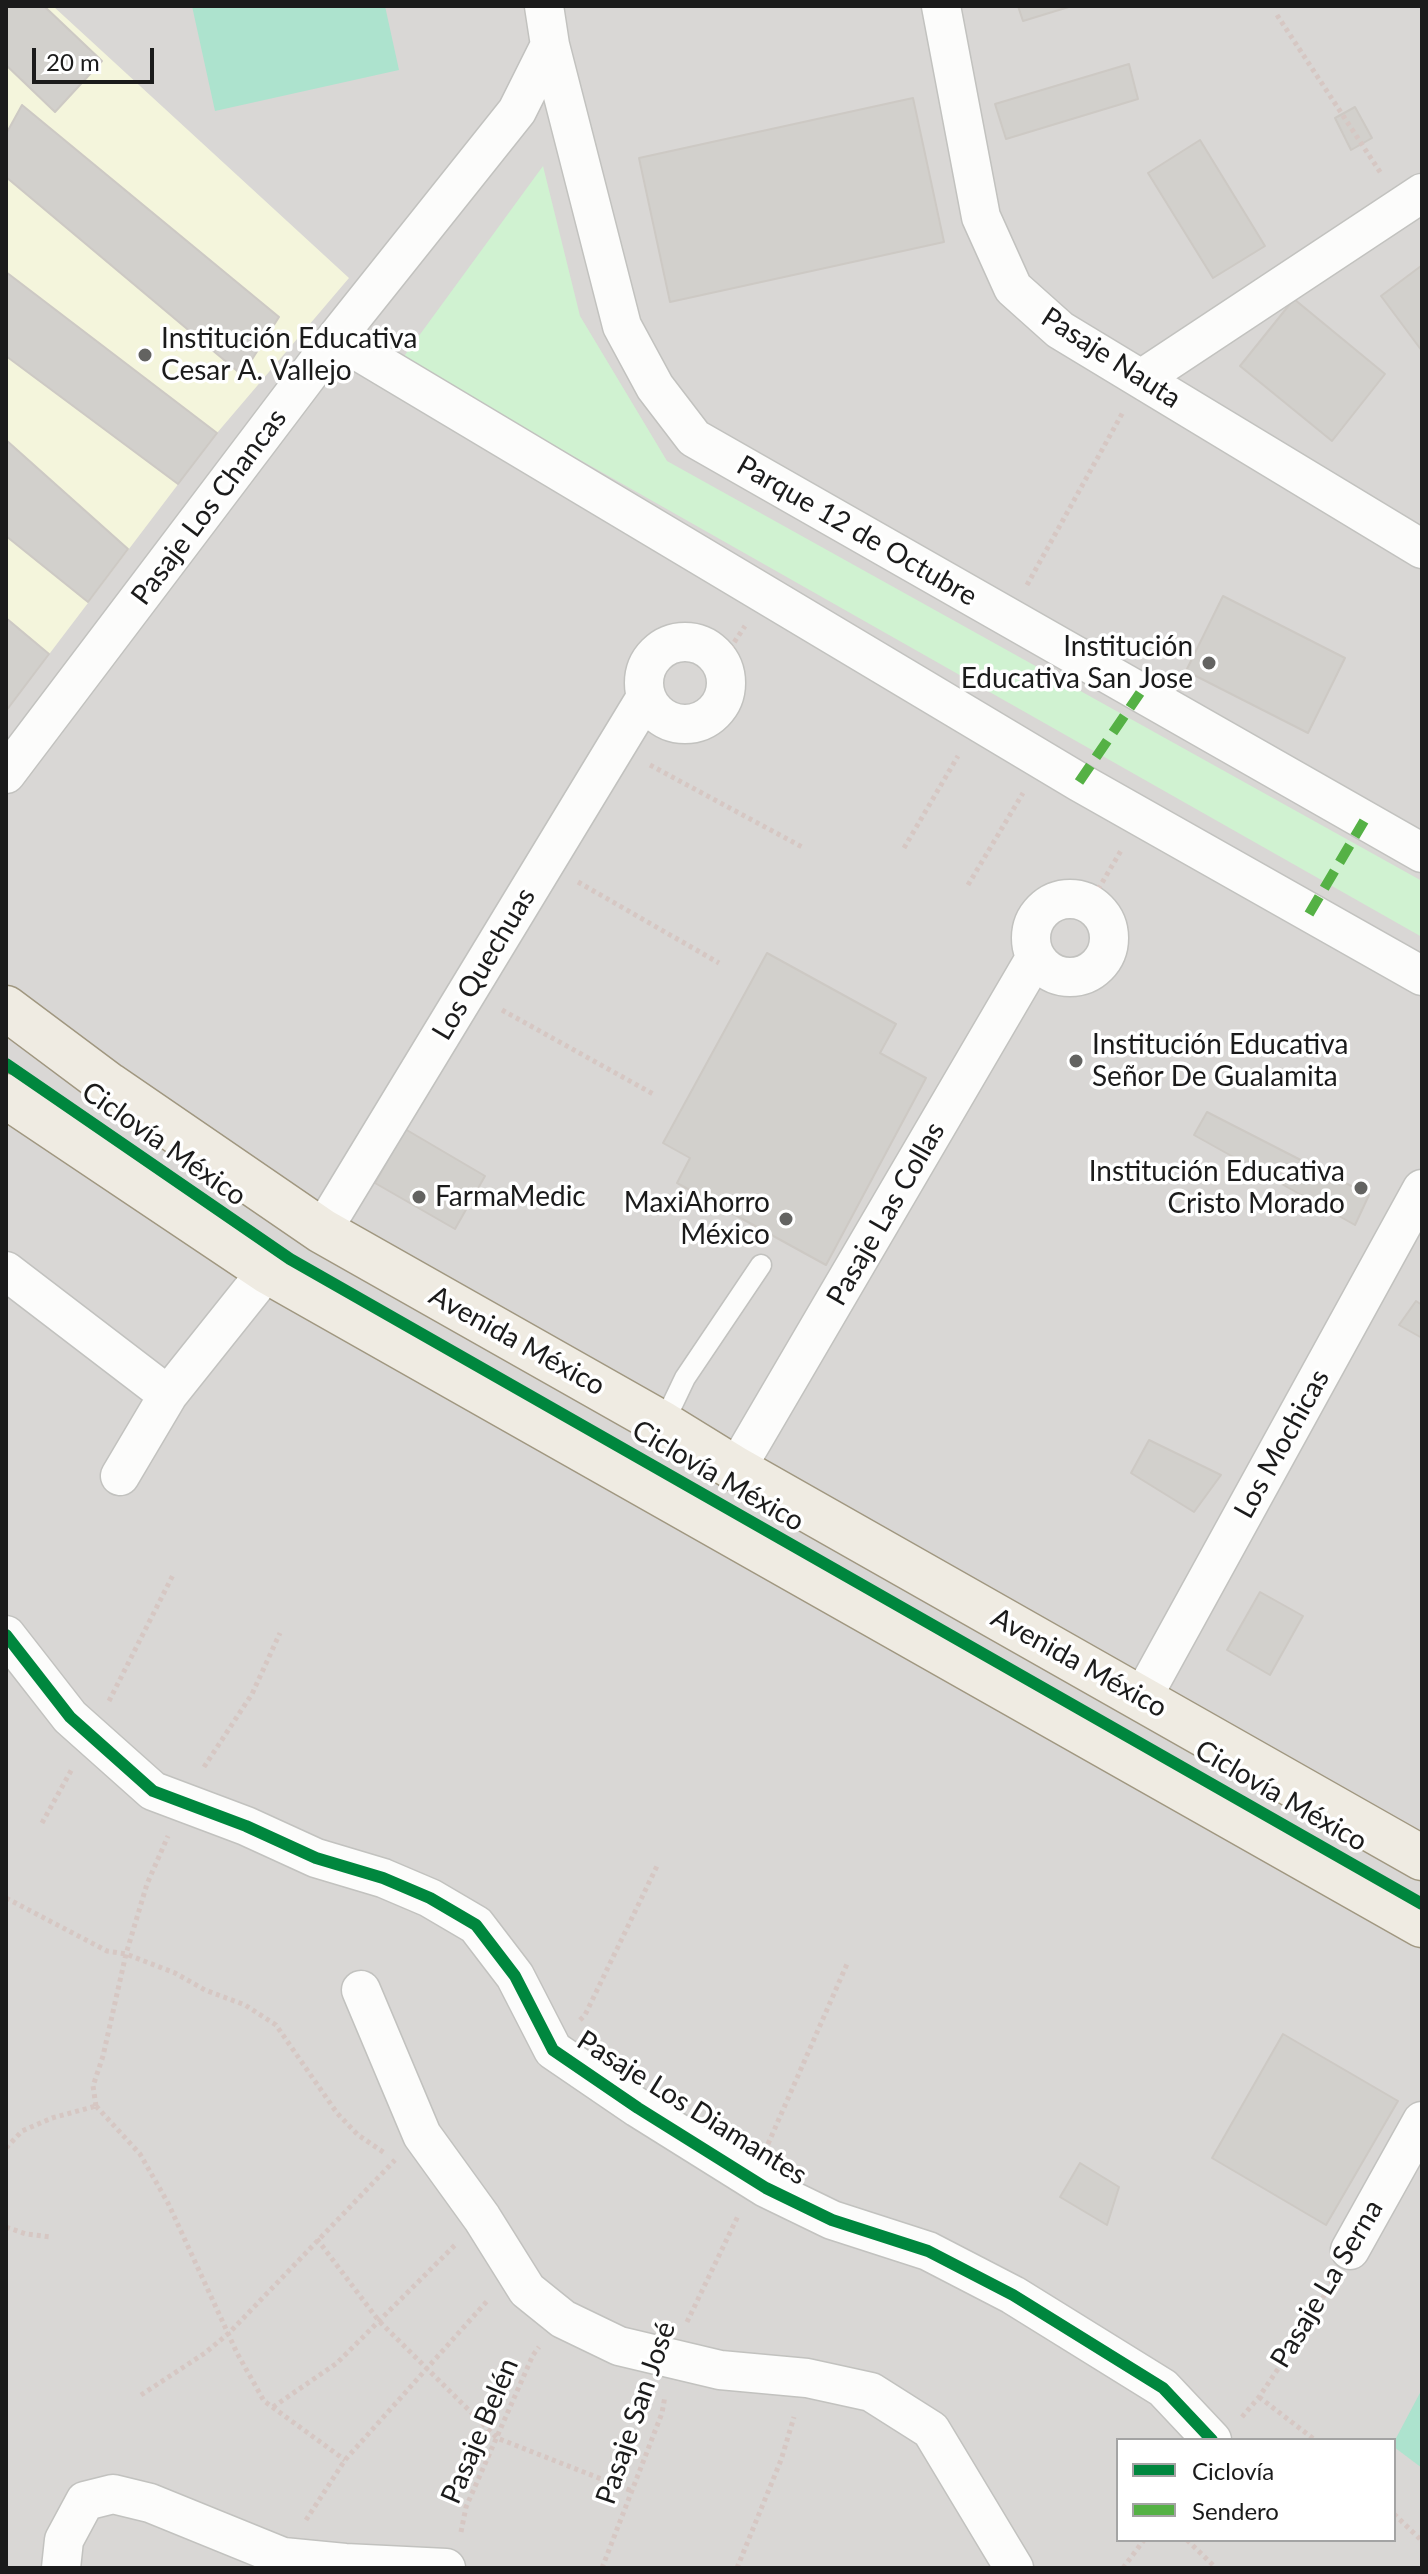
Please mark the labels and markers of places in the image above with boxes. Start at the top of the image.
place label: Institución Educativa Cesar A. Vallejo [161,322,417,388]
marker: Institución Educativa Cesar A. Vallejo [136,346,154,364]
place label: Institución Educativa San Jose [961,630,1193,696]
marker: Institución Educativa San Jose [1200,654,1218,672]
place label: Institución Educativa Señor De Gualamita [1092,1028,1348,1094]
marker: Institución Educativa Señor De Gualamita [1067,1052,1085,1070]
place label: Institución Educativa Cristo Morado [1089,1155,1345,1221]
marker: Institución Educativa Cristo Morado [1352,1179,1370,1197]
place label: FarmaMedic [435,1180,586,1214]
place label: MaxiAhorro México [624,1186,770,1252]
marker: FarmaMedic [410,1188,428,1206]
marker: MaxiAhorro México [777,1210,795,1228]

